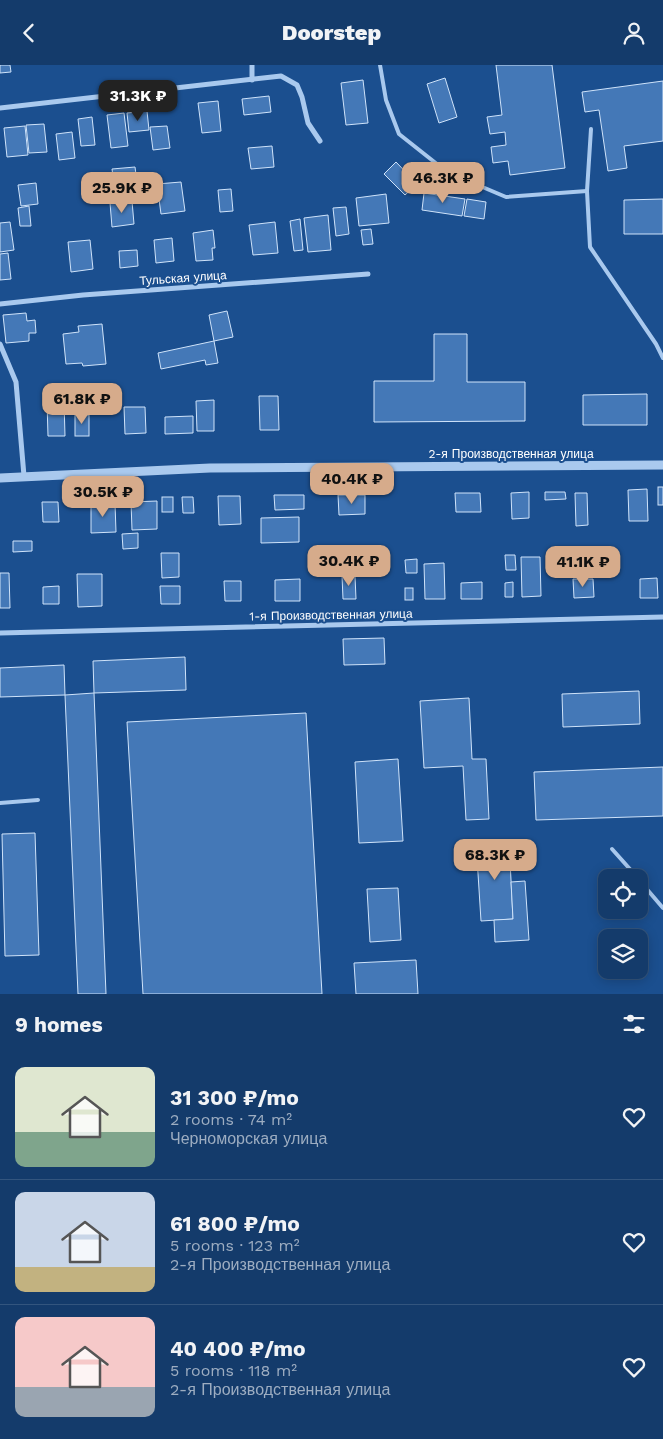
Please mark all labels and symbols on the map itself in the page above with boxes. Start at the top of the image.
pin: 31.3K ₽ [92,80,184,122]
pin: 46.3K ₽ [397,161,489,204]
pin: 25.9K ₽ [76,171,168,214]
street label: Тульская улица [139,268,227,288]
pin: 61.8K ₽ [36,383,128,425]
street label: 2-я Производственная улица [428,447,594,461]
pin: 40.4K ₽ [306,463,398,505]
pin: 30.5K ₽ [57,475,149,518]
pin: 30.4K ₽ [303,545,395,587]
pin: 41.1K ₽ [537,545,629,588]
street label: 1-я Производственная улица [249,607,413,623]
pin: 68.3K ₽ [449,839,541,881]

